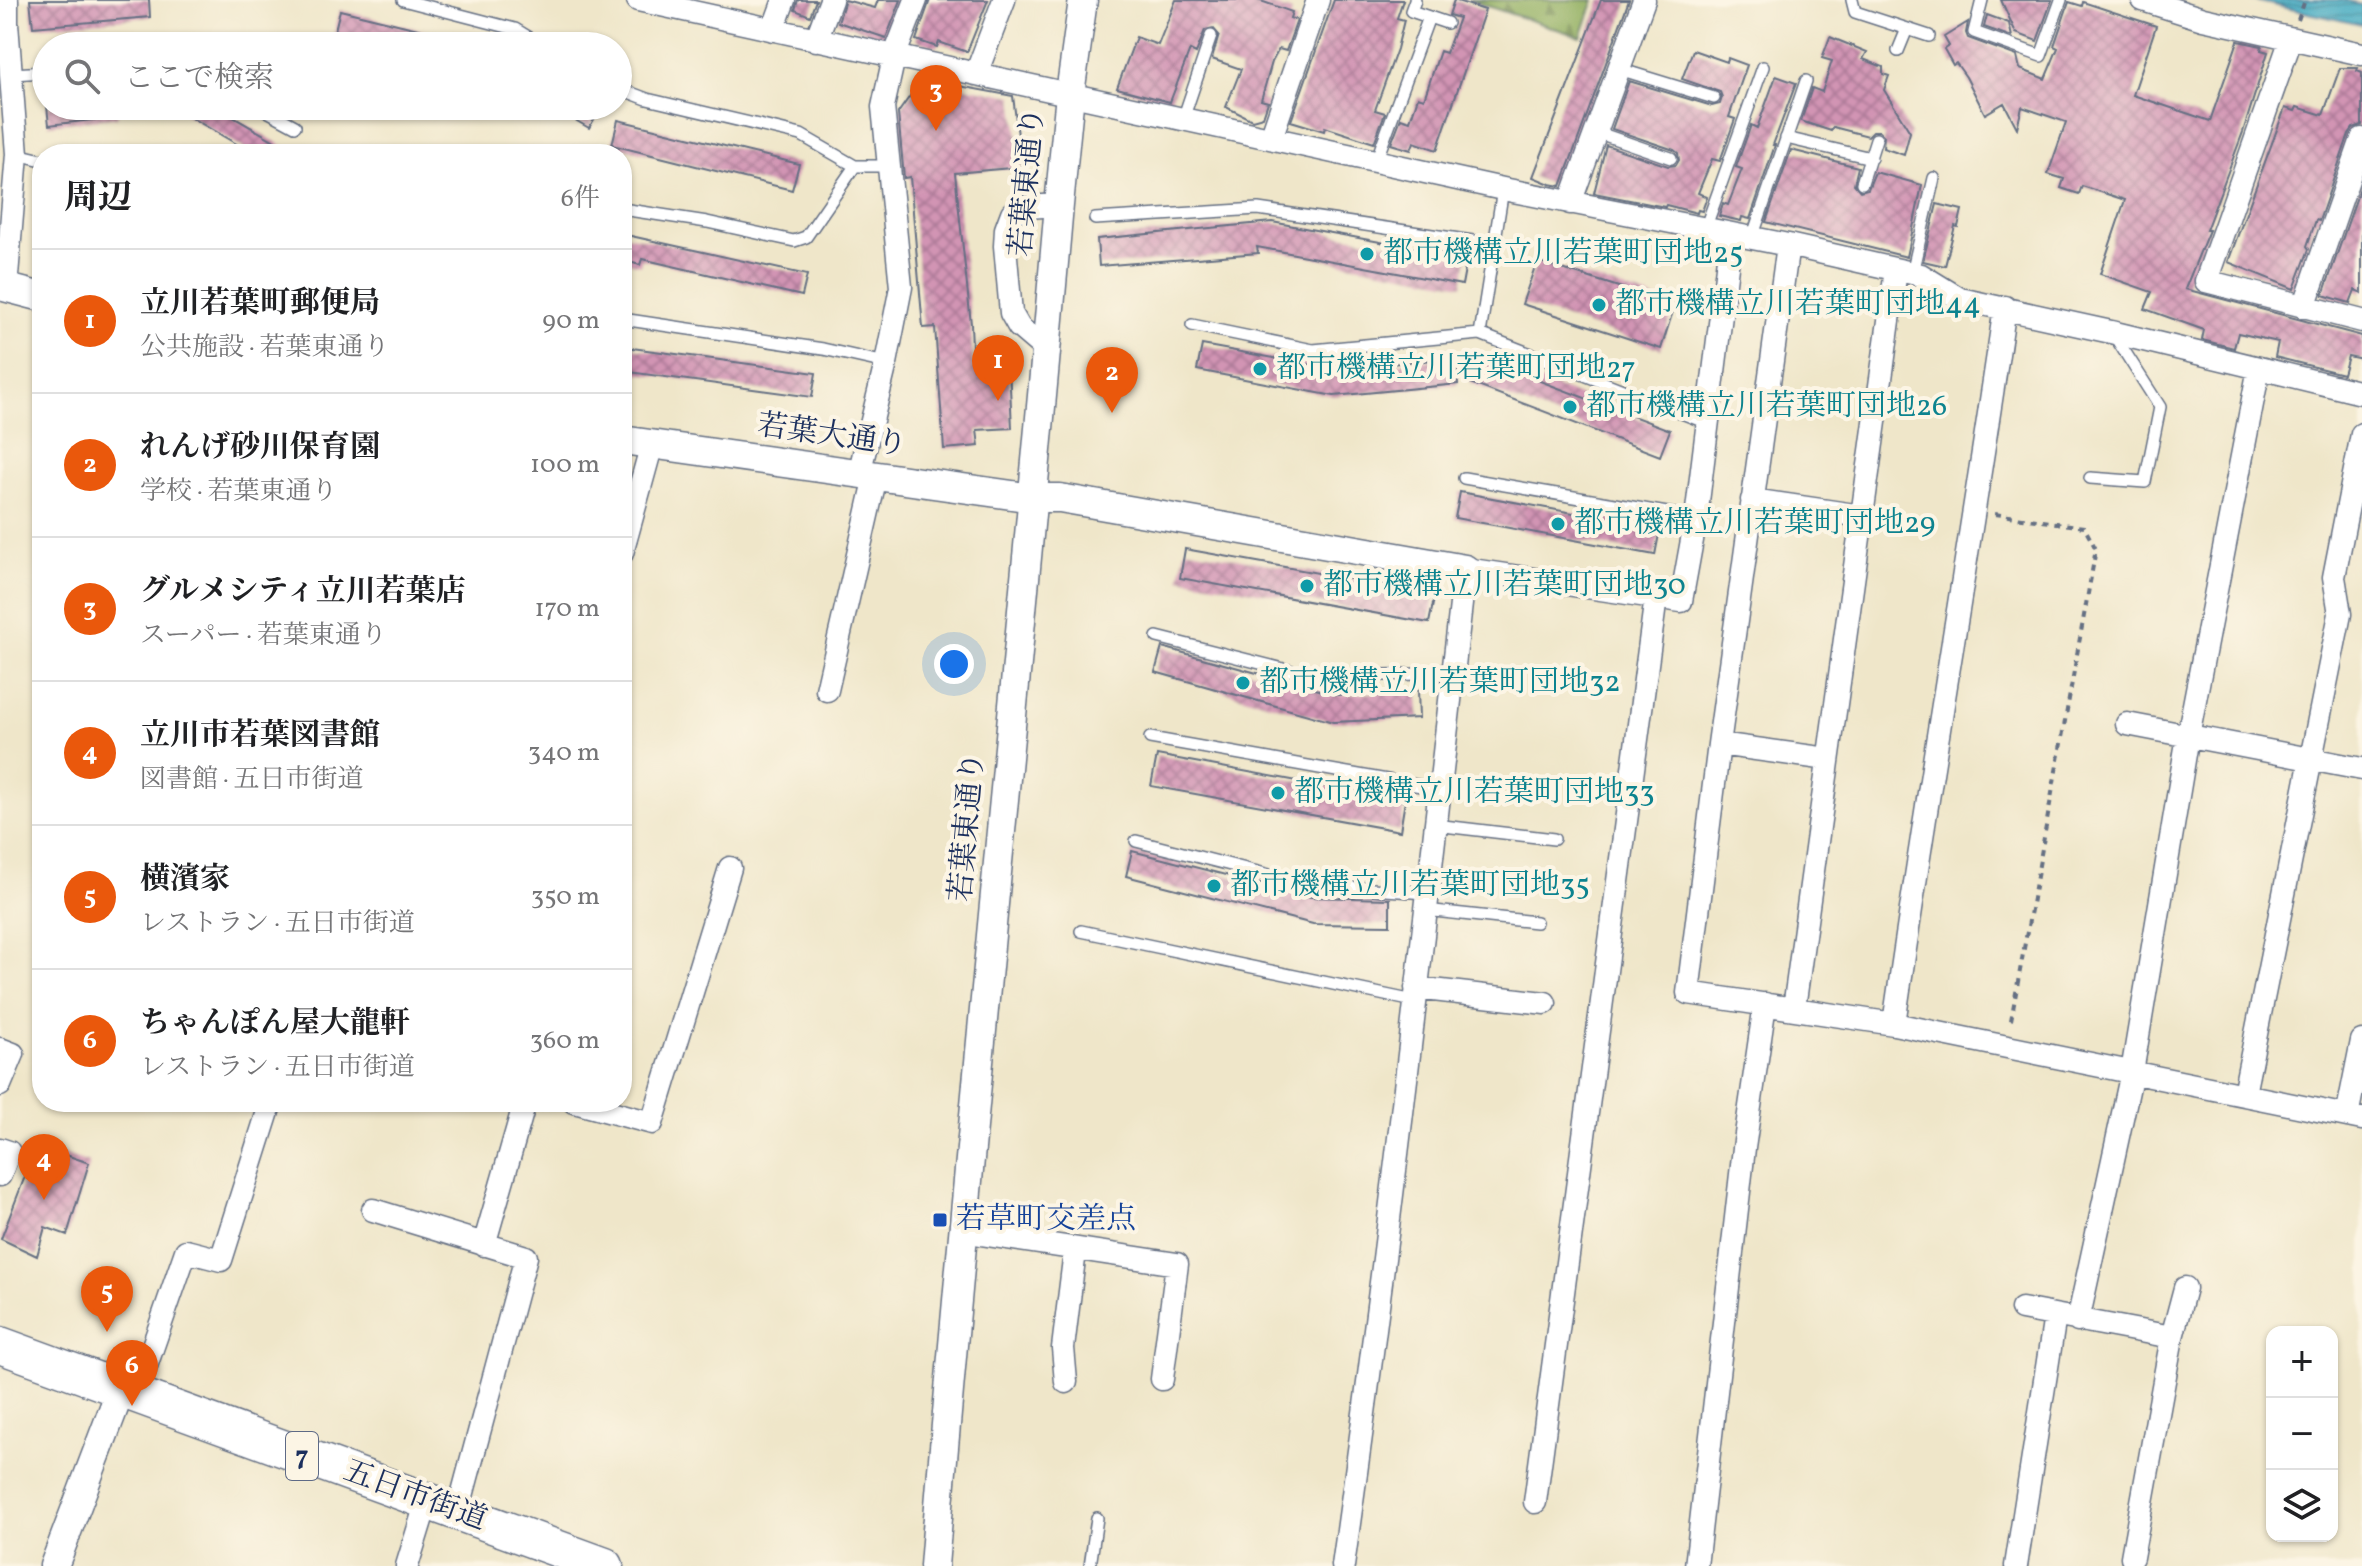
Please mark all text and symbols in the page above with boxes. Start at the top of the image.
search box [32,32,632,120]
icon: search [60,54,104,98]
text: ここで検索 [124,58,274,100]
pin: 3 [910,65,962,131]
street label: 若葉東通り [1001,105,1055,259]
text: 周辺 [64,176,132,223]
text: 6件 [561,181,600,217]
place label: 都市機構立川若葉町団地25 [1383,233,1744,275]
marker: 都市機構立川若葉町団地25 [1358,245,1376,263]
text: 立川若葉町郵便局 [140,283,380,325]
place label: 都市機構立川若葉町団地44 [1615,284,1981,326]
marker: 都市機構立川若葉町団地44 [1590,296,1608,314]
text: 1 [85,303,95,339]
text: 90 m [542,303,600,339]
text: 公共施設 · 若葉東通り [140,330,390,366]
pin: 1 [972,335,1024,401]
pin: 2 [1086,347,1138,413]
place label: 都市機構立川若葉町団地27 [1276,348,1636,390]
marker: 都市機構立川若葉町団地27 [1251,360,1269,378]
place label: 都市機構立川若葉町団地26 [1586,386,1947,428]
marker: 都市機構立川若葉町団地26 [1561,398,1579,416]
street label: 若葉大通り [755,405,909,467]
text: れんげ砂川保育園 [140,427,380,469]
text: 2 [83,447,97,483]
text: 100 m [530,447,600,483]
text: 学校 · 若葉東通り [140,474,338,510]
place label: 都市機構立川若葉町団地29 [1574,503,1935,545]
marker: 都市機構立川若葉町団地29 [1549,515,1567,533]
place label: 都市機構立川若葉町団地30 [1323,565,1686,607]
text: グルメシティ立川若葉店 [140,571,466,613]
marker: 都市機構立川若葉町団地30 [1298,577,1316,595]
text: 3 [83,591,97,627]
text: 170 m [535,591,600,627]
text: スーパー · 若葉東通り [140,618,387,654]
your location [934,644,974,684]
place label: 都市機構立川若葉町団地32 [1259,662,1621,704]
marker: 都市機構立川若葉町団地32 [1234,674,1252,692]
text: 立川市若葉図書館 [140,715,380,757]
text: 4 [82,735,98,771]
text: 340 m [528,735,600,771]
street label: 若葉東通り [941,750,995,904]
text: 図書館 · 五日市街道 [140,762,364,798]
place label: 都市機構立川若葉町団地33 [1294,772,1655,814]
marker: 都市機構立川若葉町団地33 [1269,784,1287,802]
text: 横濱家 [140,859,230,901]
place label: 都市機構立川若葉町団地35 [1230,865,1590,907]
marker: 都市機構立川若葉町団地35 [1205,877,1223,895]
text: 5 [84,879,96,915]
text: 350 m [531,879,600,915]
text: レストラン · 五日市街道 [140,906,415,942]
text: ちゃんぽん屋大龍軒 [140,1003,410,1045]
text: 6 [83,1023,97,1059]
text: 360 m [530,1023,600,1059]
text: レストラン · 五日市街道 [140,1050,415,1086]
pin: 4 [18,1134,70,1200]
place label: 若草町交差点 [956,1199,1136,1241]
marker: 若草町交差点 [931,1211,949,1229]
pin: 5 [81,1266,133,1332]
map controls [2266,1326,2338,1542]
button: + [2266,1326,2338,1398]
pin: 6 [106,1340,158,1406]
button: − [2266,1398,2338,1470]
road number: 7 [286,1432,318,1480]
street label: 五日市街道 [337,1451,493,1541]
button: layers [2266,1470,2338,1542]

